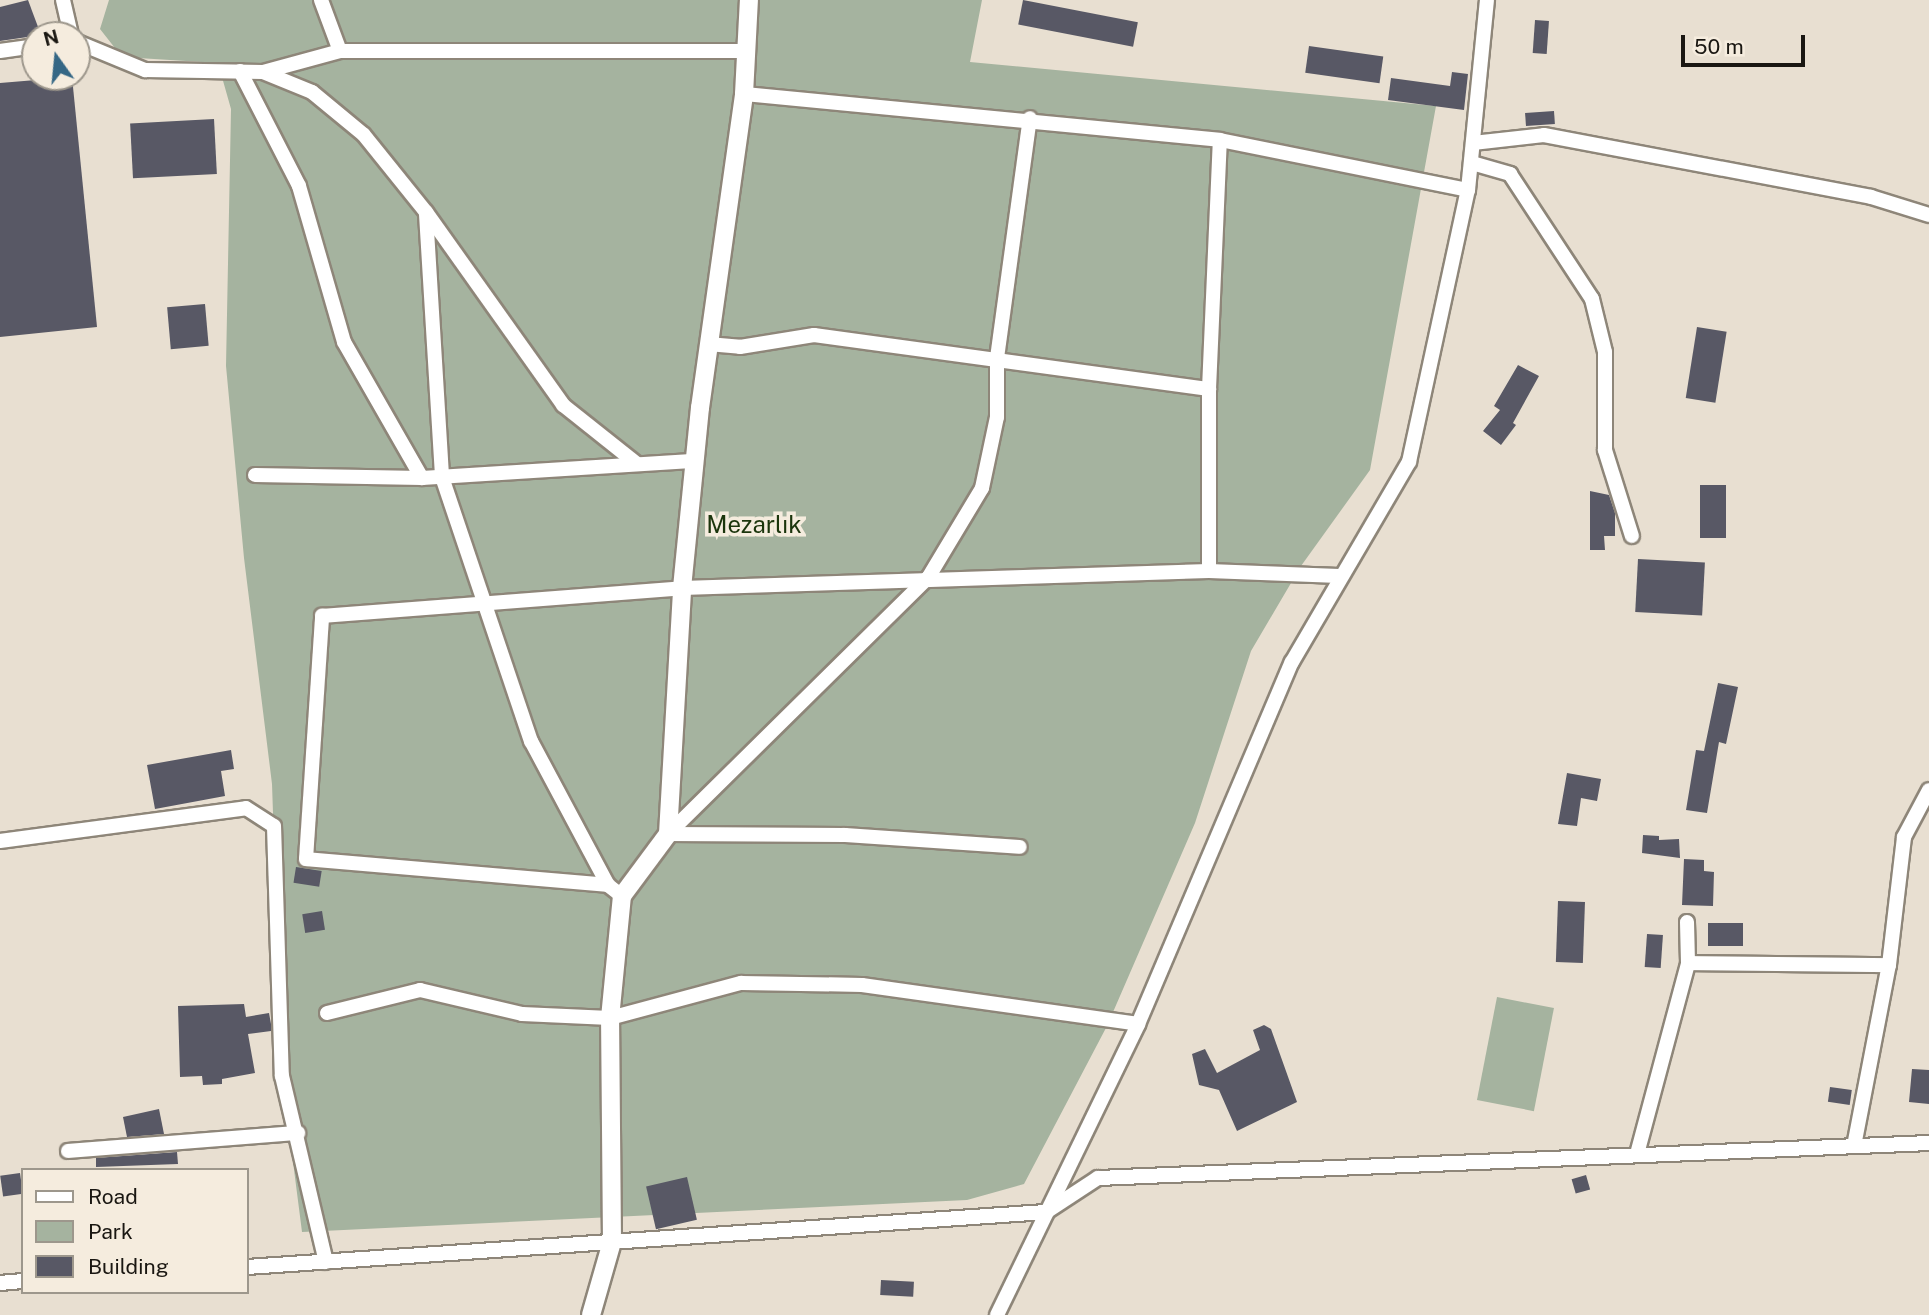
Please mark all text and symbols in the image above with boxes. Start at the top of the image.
north arrow [21,21,91,91]
scale bar [1684,21,1808,65]
text: N [41,25,61,50]
text: 50 m [1694,34,1744,59]
park label: Mezarlık [706,511,802,539]
legend [21,1168,248,1294]
text: Road [88,1184,138,1209]
text: Park [88,1219,133,1244]
text: Building [88,1254,169,1279]

